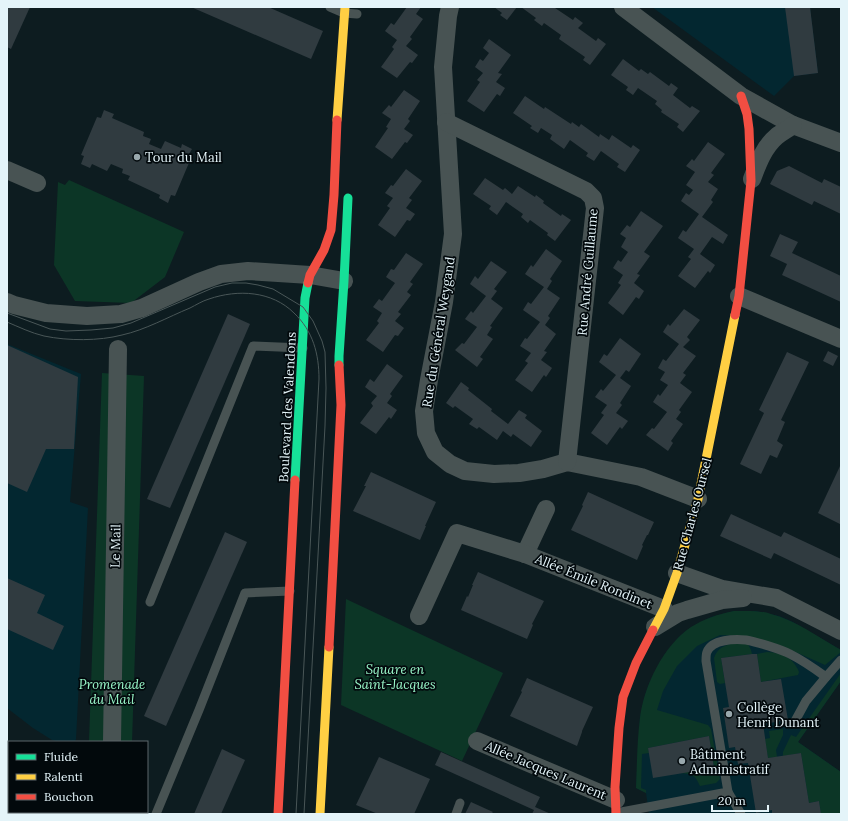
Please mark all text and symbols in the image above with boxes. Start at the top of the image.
place label: Tour du Mail [145,149,222,166]
marker: Tour du Mail [132,152,142,162]
street label: Rue André Guillaume [573,208,602,336]
street label: Rue du Général Weygand [418,255,459,409]
street label: Boulevard des Valendons [275,331,300,483]
street label: Rue Charles Oursel [669,456,716,572]
street label: Le Mail [107,523,124,568]
street label: Allée Émile Rondinet [532,550,655,613]
park label: Square en Saint-Jacques [354,661,436,693]
park label: Promenade du Mail [79,676,145,708]
place label: Collège Henri Dunant [737,699,819,731]
marker: Collège Henri Dunant [724,709,734,719]
street label: Allée Jacques Laurent [482,737,609,804]
legend [8,741,148,813]
place label: Bâtiment Administratif [689,746,771,778]
text: Fluide [44,749,79,764]
marker: Bâtiment Administratif [677,756,687,766]
text: Ralenti [44,769,83,784]
scale bar [712,787,768,813]
text: Bouchon [44,789,94,804]
text: 20 m [718,793,746,808]

